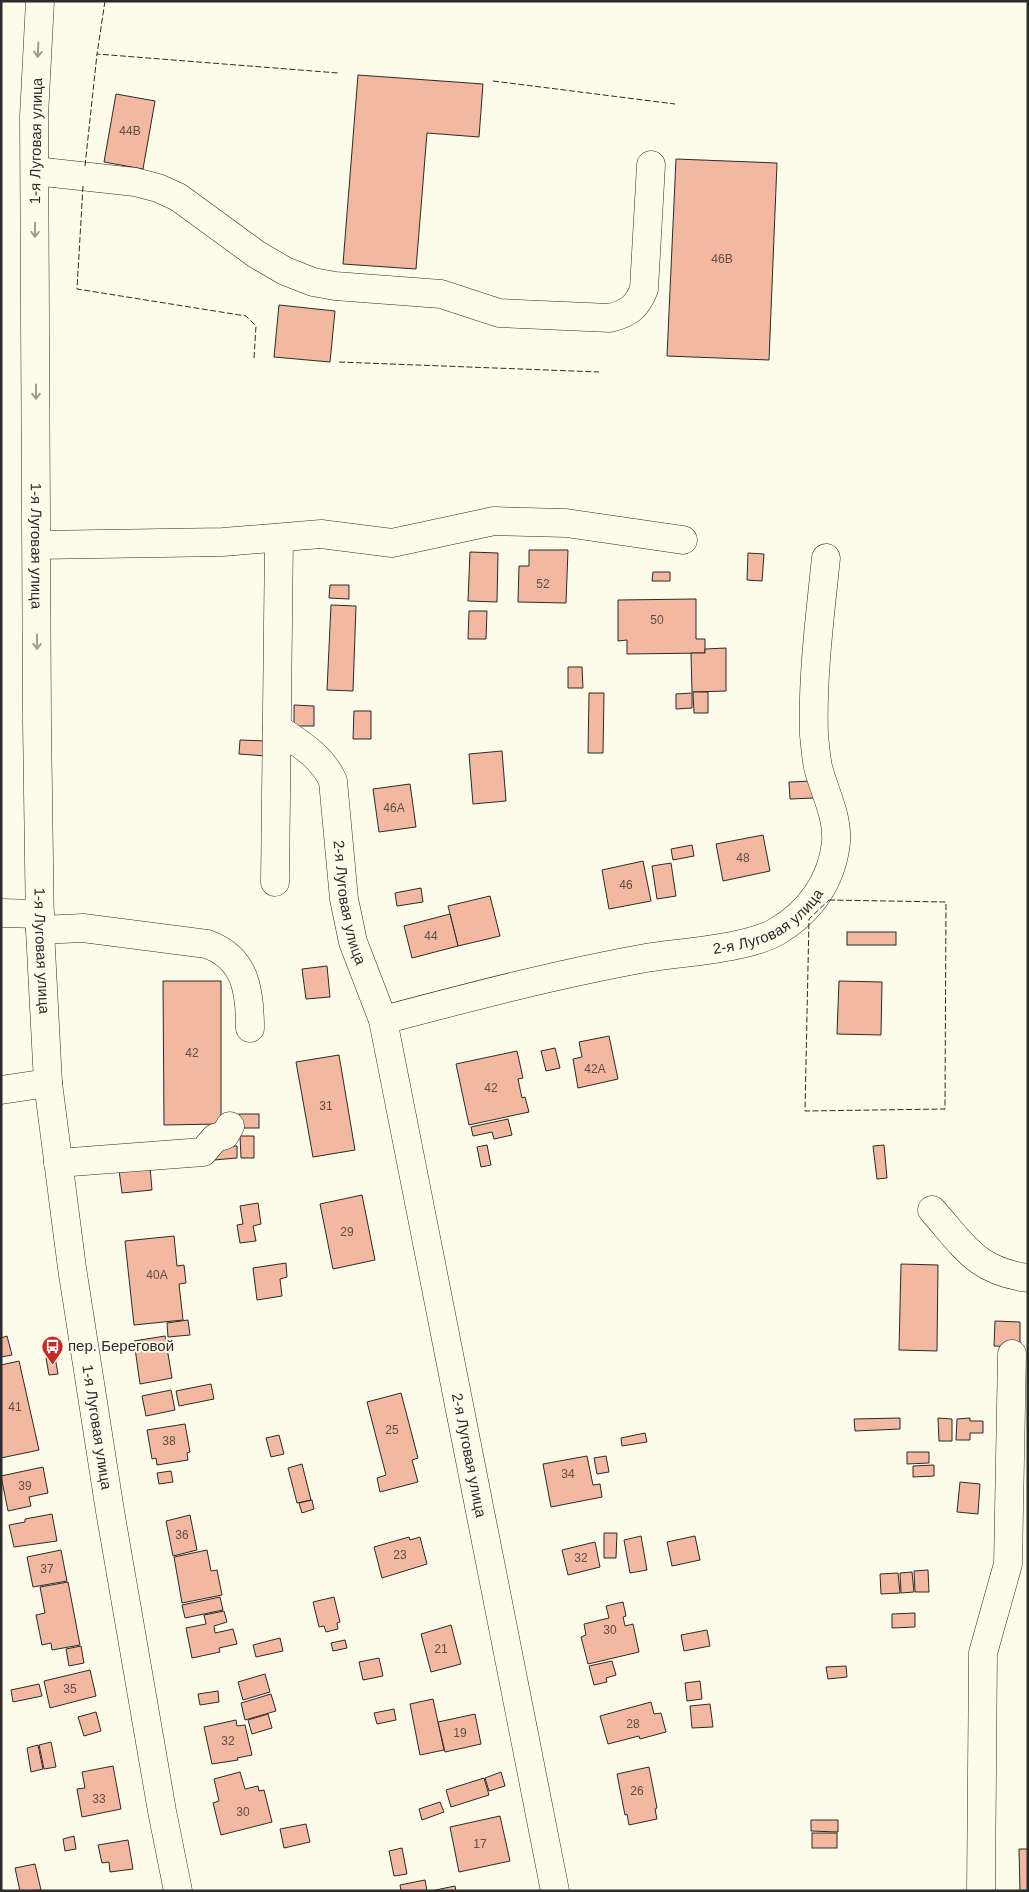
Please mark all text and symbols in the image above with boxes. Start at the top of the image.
one-way arrow [33,42,42,58]
street label: 1-я Луговая улица [26,77,45,204]
house number: 44В [119,124,141,138]
one-way arrow [30,222,40,238]
house number: 46В [711,252,733,266]
one-way arrow [31,384,41,400]
street label: 1-я Луговая улица [28,483,45,610]
house number: 52 [536,577,550,591]
house number: 50 [650,613,664,627]
one-way arrow [32,634,42,650]
house number: 46А [383,801,405,815]
street label: 2-я Луговая улица [331,839,370,967]
house number: 48 [736,851,750,865]
house number: 46 [619,878,633,892]
street label: 2-я Луговая улица [712,885,827,957]
street label: 1-я Луговая улица [31,888,53,1015]
house number: 44 [424,929,438,943]
house number: 42 [185,1046,199,1060]
house number: 42А [584,1062,606,1076]
house number: 42 [484,1081,498,1095]
house number: 31 [319,1099,333,1113]
house number: 29 [340,1225,354,1239]
house number: 40А [146,1268,168,1282]
bus stop icon: пер. Береговой [40,1334,64,1365]
place label: пер. Береговой [68,1337,174,1354]
street label: 1-я Луговая улица [79,1363,116,1491]
street label: 2-я Луговая улица [449,1392,490,1520]
house number: 41 [8,1400,22,1414]
house number: 25 [385,1423,399,1437]
house number: 38 [162,1434,176,1448]
house number: 34 [561,1467,575,1481]
house number: 39 [18,1479,32,1493]
house number: 36 [175,1528,189,1542]
house number: 23 [393,1548,407,1562]
house number: 32 [574,1551,588,1565]
house number: 37 [40,1562,54,1576]
house number: 30 [603,1623,617,1637]
house number: 21 [434,1642,448,1656]
house number: 35 [63,1682,77,1696]
house number: 28 [626,1717,640,1731]
house number: 19 [453,1726,467,1740]
house number: 32 [221,1734,235,1748]
house number: 26 [630,1784,644,1798]
house number: 33 [92,1792,106,1806]
house number: 30 [236,1805,250,1819]
house number: 17 [473,1837,487,1851]

